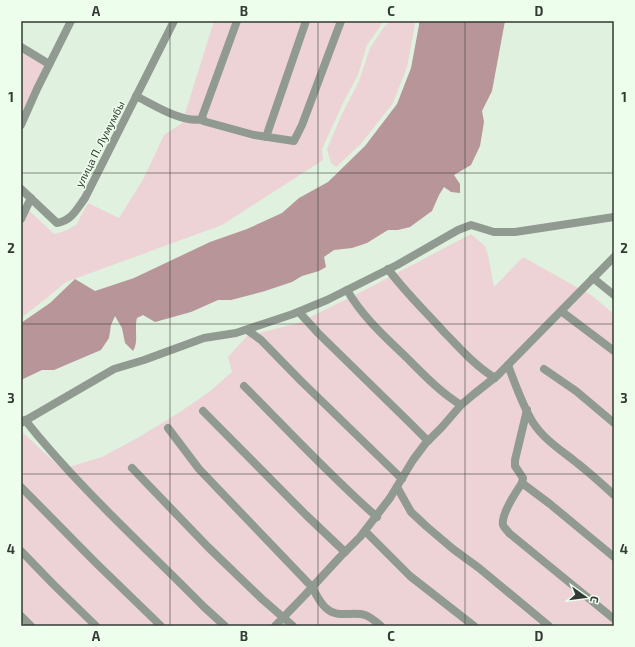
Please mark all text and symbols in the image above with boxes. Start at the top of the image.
text: A [92,3,101,19]
text: B [240,3,248,19]
text: C [387,3,395,19]
text: D [535,3,544,19]
text: 1 [8,89,14,105]
text: 1 [621,89,627,105]
street label: улица П. Лумумбы [72,98,128,190]
text: 2 [7,240,15,256]
text: 2 [620,240,628,256]
text: 3 [7,390,15,406]
text: 3 [620,390,628,406]
text: 4 [7,541,15,557]
text: 4 [620,541,628,557]
north arrow [565,577,605,617]
text: С [588,595,602,605]
text: A [92,628,101,644]
text: B [240,628,248,644]
text: C [387,628,395,644]
text: D [535,628,544,644]

